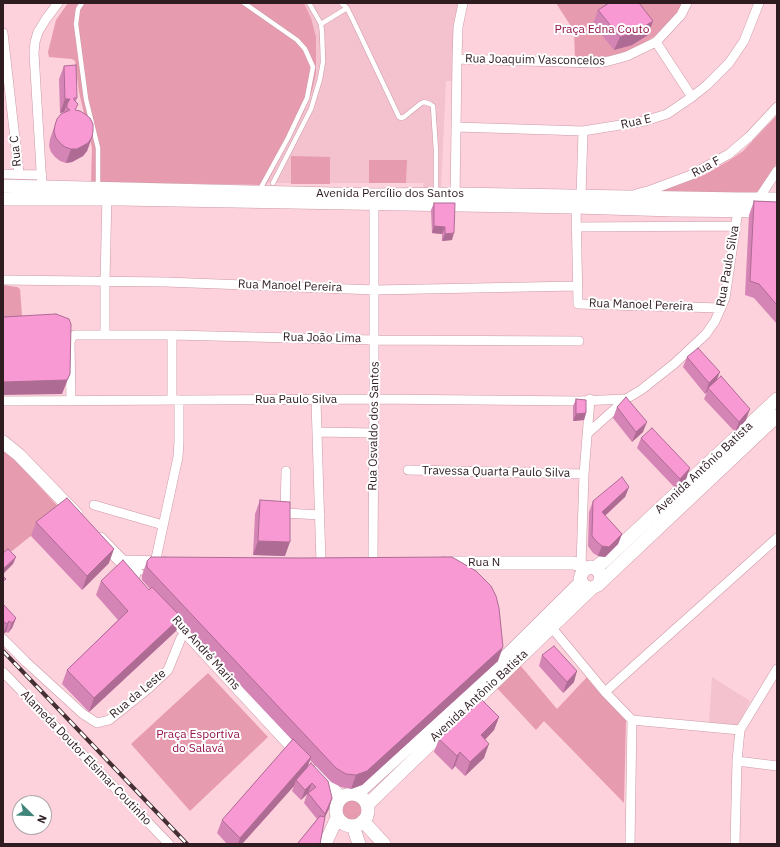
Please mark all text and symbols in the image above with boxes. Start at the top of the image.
park label: Praça Edna Couto [555,23,649,37]
street label: Rua Joaquim Vasconcelos [465,52,605,68]
street label: Rua E [619,112,653,132]
street label: Rua C [7,135,25,167]
street label: Rua F [689,153,723,181]
street label: Avenida Percílio dos Santos [316,187,464,201]
street label: Rua Paulo Silva [714,224,742,308]
street label: Rua Manoel Pereira [238,277,342,295]
street label: Rua Manoel Pereira [589,296,693,314]
street label: Rua João Lima [283,330,361,346]
street label: Rua Osvaldo dos Santos [366,361,382,491]
street label: Rua Paulo Silva [255,393,337,407]
street label: Avenida Antônio Batista [652,419,756,517]
street label: Travessa Quarta Paulo Silva [422,464,570,480]
street label: Rua N [468,556,500,570]
street label: Rua André Marins [169,613,243,693]
street label: Avenida Antônio Batista [427,647,531,745]
street label: Rua da Leste [107,666,169,722]
street label: Alameda Doutor Elsimar Coutinho [18,687,154,829]
park label: Praça Esportiva do Salavá [156,728,240,756]
north arrow [12,795,52,835]
text: N [34,813,50,826]

